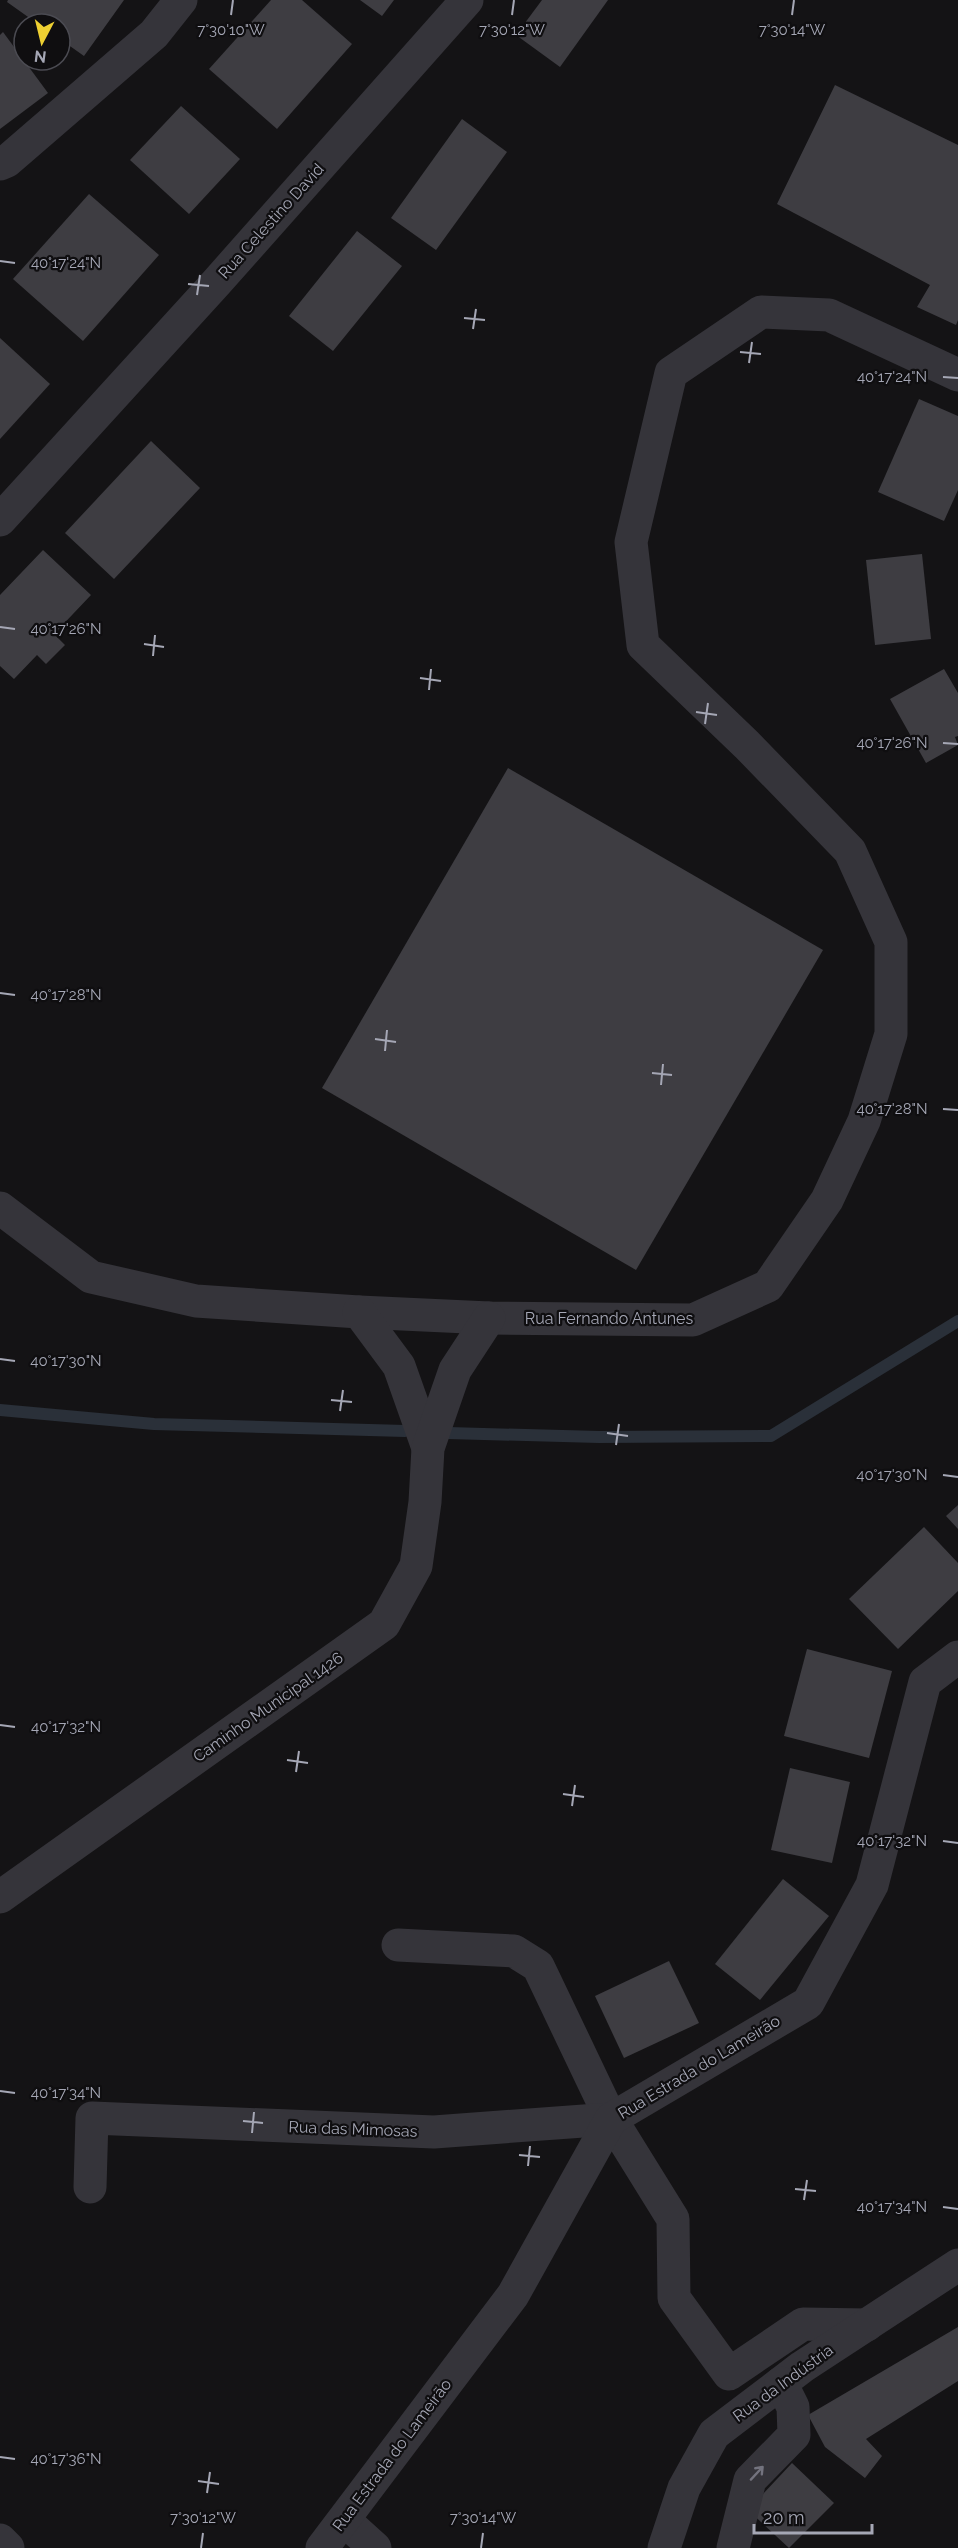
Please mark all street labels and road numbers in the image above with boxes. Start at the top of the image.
street label: Rua Celestino David [214,160,328,282]
street label: Rua Fernando Antunes [525,1309,693,1328]
street label: Caminho Municipal 1426 [189,1648,347,1766]
street label: Rua Estrada do Lameirão [615,2011,783,2123]
street label: Rua das Mimosas [288,2117,418,2141]
street label: Rua da Indústria [729,2340,837,2426]
street label: Rua Estrada do Lameirão [329,2375,455,2535]

